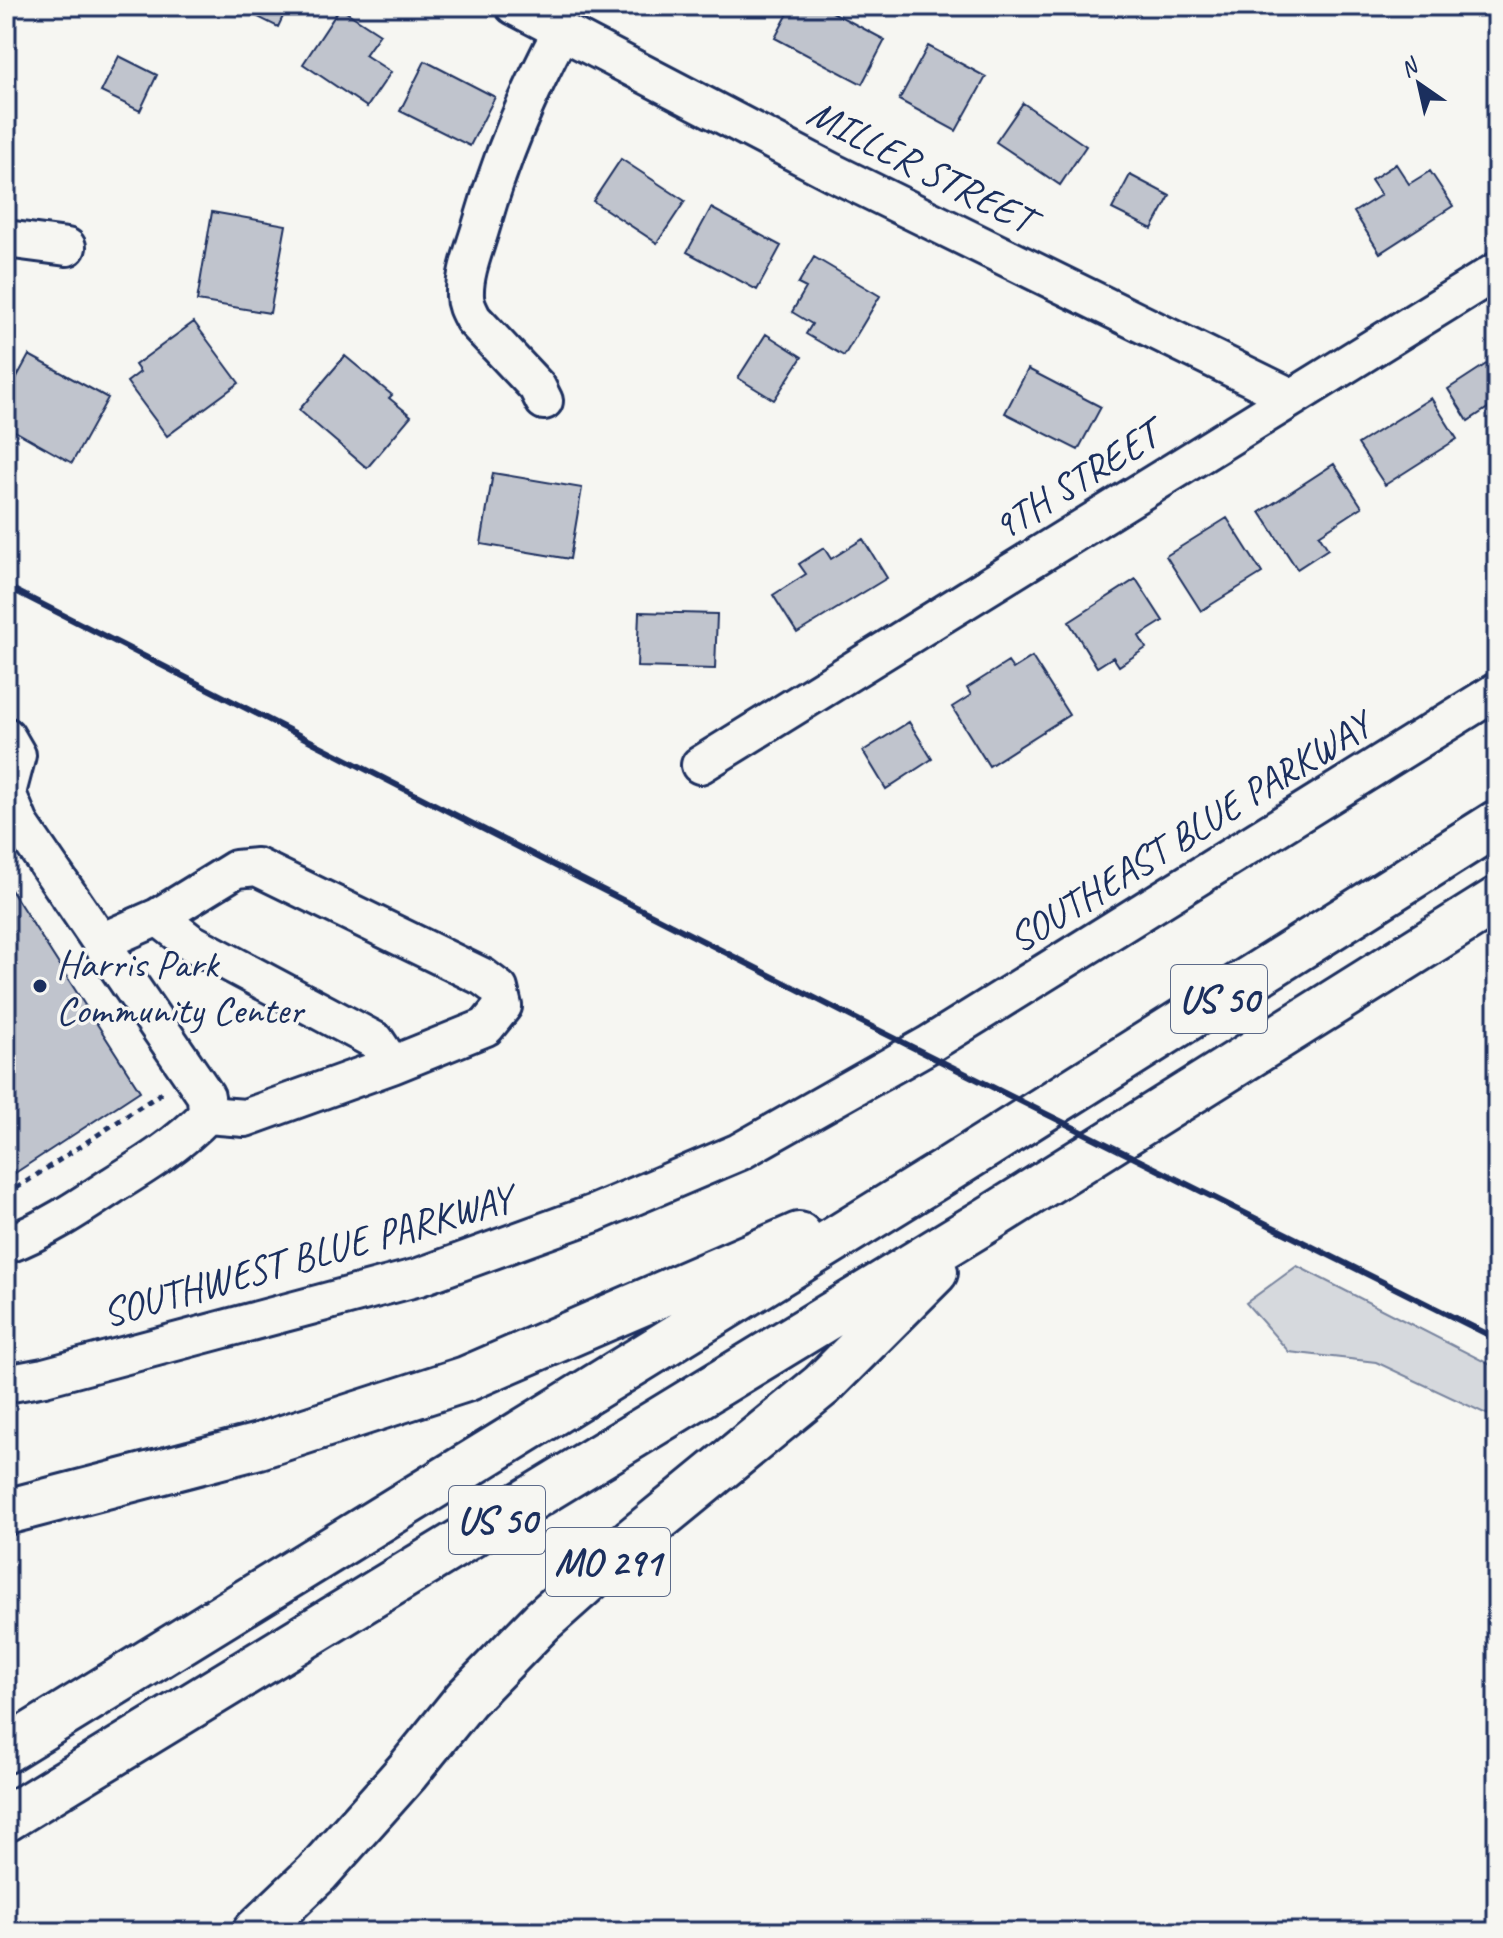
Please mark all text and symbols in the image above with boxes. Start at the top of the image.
north arrow [1379,44,1459,124]
text: N [1395,51,1425,84]
street label: MILLER STREET [799,88,1050,249]
street label: 9TH STREET [983,405,1176,552]
street label: SOUTHEAST BLUE PARKWAY [999,697,1384,964]
place label: Harris Park Community Center [56,939,306,1035]
road number: US 50 [1171,965,1267,1033]
marker: Harris Park Community Center [31,977,49,995]
street label: SOUTHWEST BLUE PARKWAY [97,1171,526,1338]
road number: US 50 [449,1486,545,1554]
road number: MO 291 [546,1528,670,1596]

